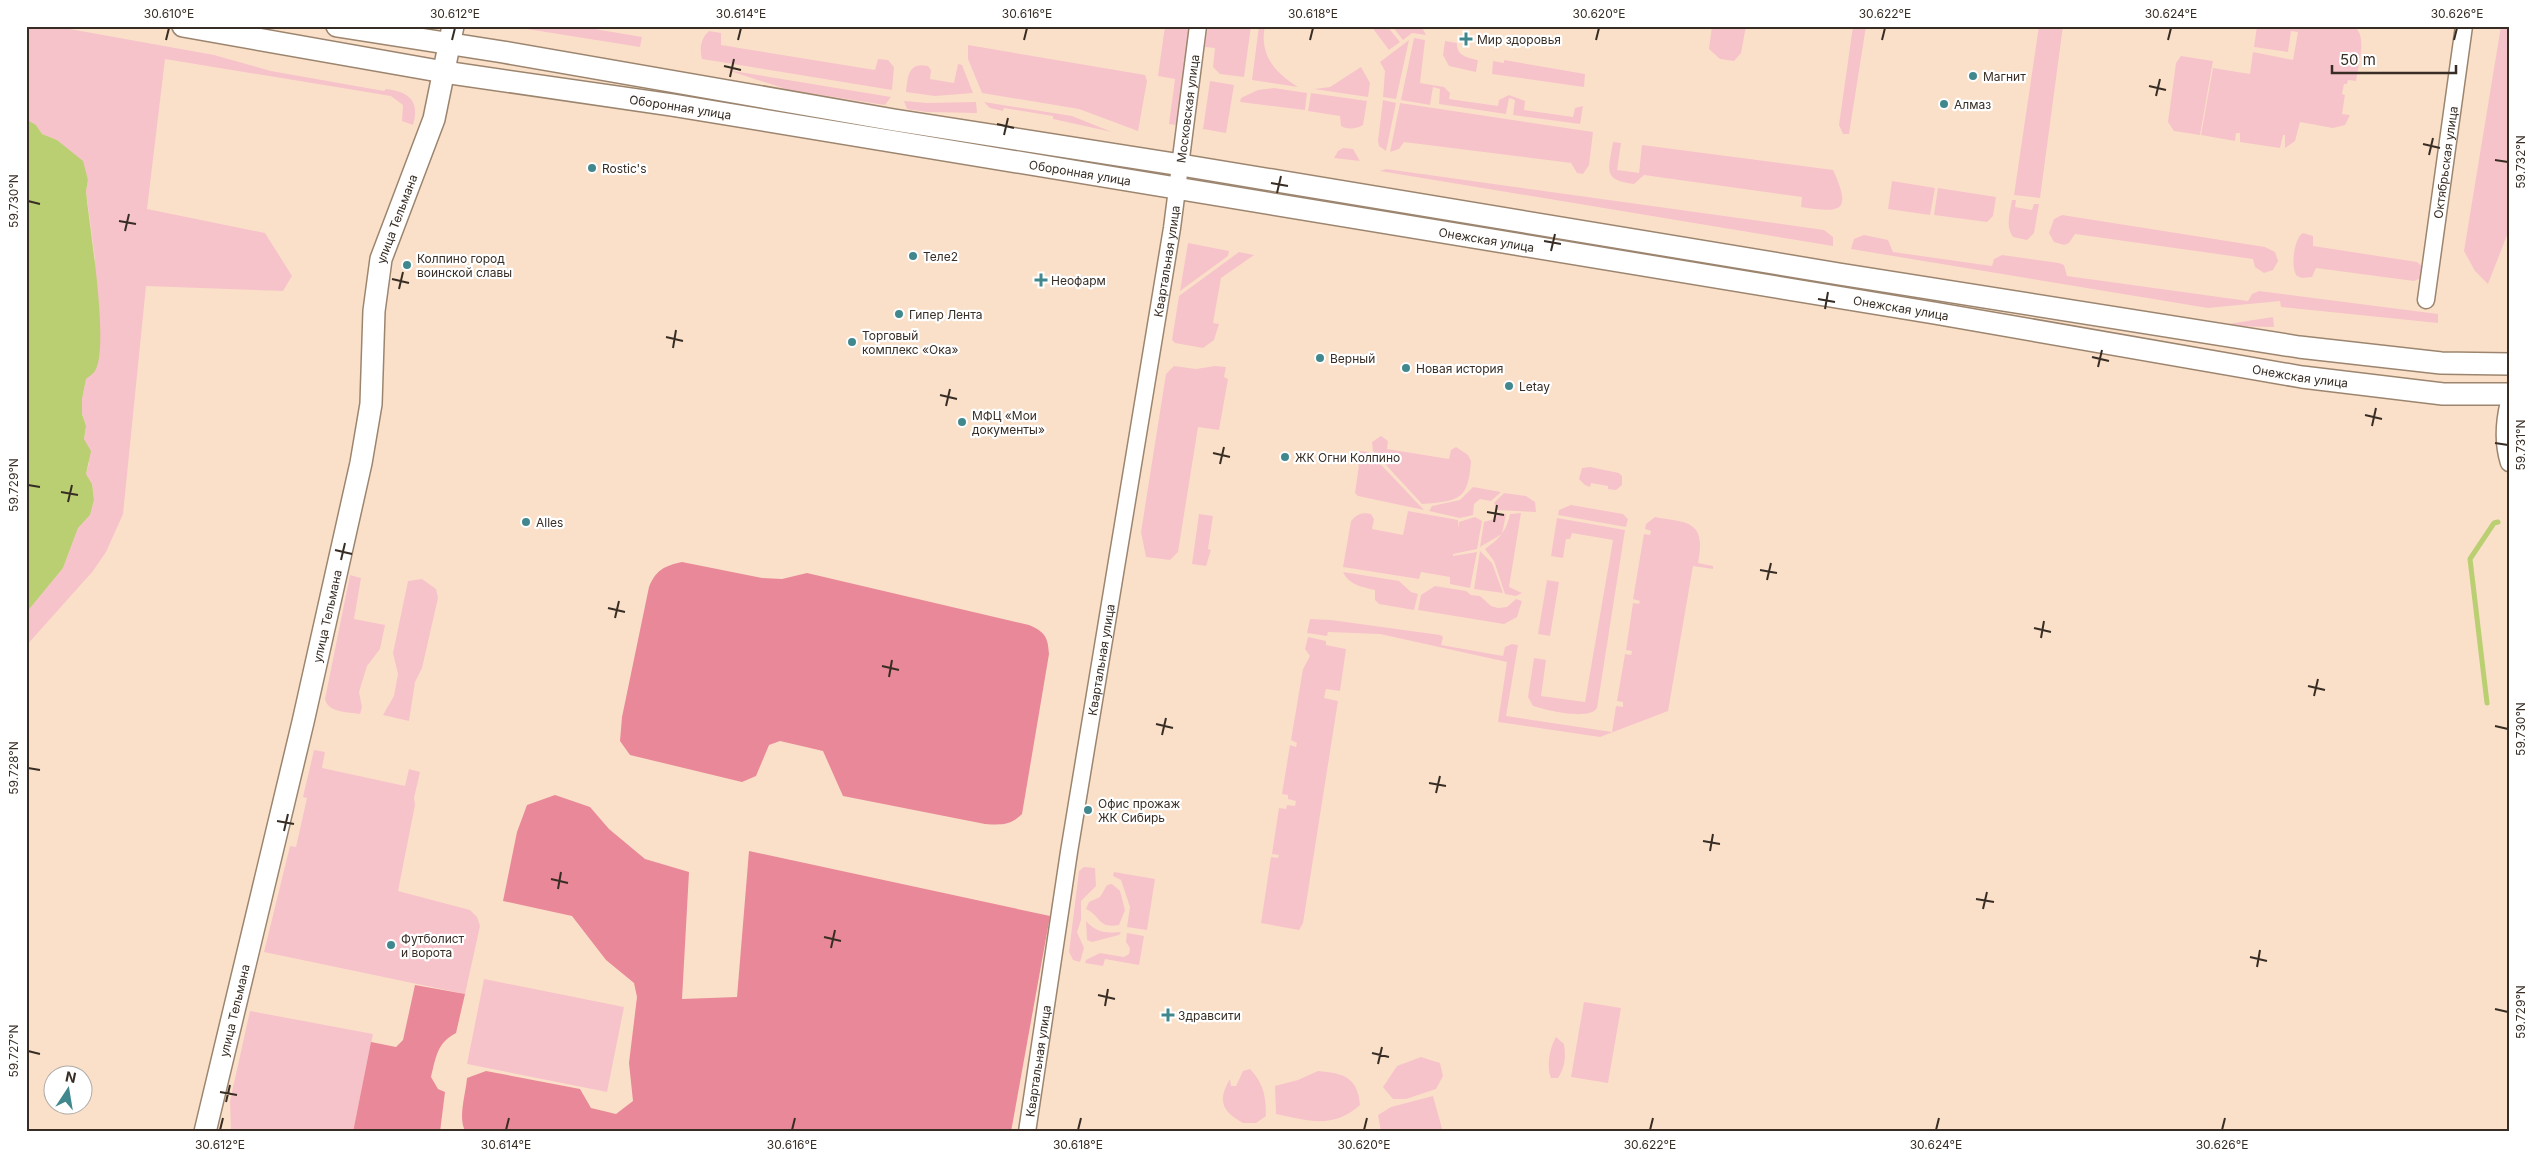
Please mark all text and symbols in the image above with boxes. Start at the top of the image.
text: 30.610°E [144,6,194,21]
text: 30.612°E [430,6,480,21]
text: 30.614°E [716,6,766,21]
text: 30.616°E [1002,6,1052,21]
text: 30.618°E [1288,6,1338,21]
text: 30.620°E [1573,6,1625,21]
text: 30.622°E [1859,6,1911,21]
text: 30.624°E [2145,6,2197,21]
text: 30.626°E [2431,6,2483,21]
marker: Мир здоровья [1459,32,1473,46]
place label: Мир здоровья [1477,32,1561,47]
scale bar [2332,42,2456,74]
text: 50 m [2340,50,2376,69]
street label: Московская улица [1173,53,1202,164]
place label: Магнит [1983,69,2026,84]
marker: Магнит [1967,70,1979,82]
street label: Оборонная улица [628,91,733,122]
place label: Алмаз [1954,97,1991,112]
marker: Алмаз [1938,98,1950,110]
street label: Октябрьская улица [2430,105,2460,220]
text: 59.732°N [2513,135,2528,189]
street label: Оборонная улица [1028,156,1132,188]
place label: Rostic's [602,161,647,176]
marker: Rostic's [586,162,598,174]
street label: улица Тельмана [373,172,420,265]
text: 59.730°N [6,174,21,228]
street label: Квартальная улица [1150,204,1182,318]
street label: Онежская улица [1438,224,1536,255]
place label: Теле2 [923,249,958,264]
marker: Теле2 [907,250,919,262]
place label: Колпино город воинской славы [417,251,512,280]
marker: Колпино город воинской славы [401,259,413,271]
place label: Неофарм [1051,273,1106,288]
marker: Неофарм [1035,274,1047,286]
street label: Онежская улица [1852,292,1950,323]
place label: Гипер Лента [909,307,983,322]
marker: Гипер Лента [893,308,905,320]
place label: Торговый комплекс «Ока» [862,328,959,357]
marker: Торговый комплекс «Ока» [846,336,858,348]
place label: Верный [1330,351,1375,366]
marker: Верный [1314,352,1326,364]
place label: Новая история [1416,361,1503,376]
street label: Онежская улица [2251,361,2349,390]
marker: Новая история [1400,362,1412,374]
place label: Letay [1519,379,1550,394]
marker: Letay [1503,380,1515,392]
place label: МФЦ «Мои документы» [972,408,1045,437]
marker: МФЦ «Мои документы» [956,416,968,428]
text: 59.731°N [2513,419,2528,471]
place label: ЖК Огни Колпино [1295,450,1400,465]
marker: ЖК Огни Колпино [1279,451,1291,463]
text: 59.729°N [6,458,21,512]
place label: Alles [536,515,563,530]
marker: Alles [520,516,532,528]
street label: улица Тельмана [309,568,344,664]
street label: Квартальная улица [1084,603,1117,717]
text: 59.730°N [2513,702,2528,756]
text: 59.728°N [6,741,21,795]
place label: Офис прожаж ЖК Сибирь [1098,796,1181,825]
marker: Офис прожаж ЖК Сибирь [1082,804,1094,816]
place label: Футболист и ворота [401,931,465,960]
marker: Футболист и ворота [385,939,397,951]
street label: улица Тельмана [216,963,252,1058]
text: 59.729°N [2513,985,2528,1039]
street label: Квартальная улица [1022,1004,1053,1118]
place label: Здравсити [1178,1008,1241,1023]
marker: Здравсити [1162,1009,1174,1021]
text: 59.727°N [6,1024,21,1078]
north arrow [42,1066,92,1116]
text: N [64,1067,78,1086]
text: 30.612°E [195,1137,245,1152]
text: 30.614°E [481,1137,531,1152]
text: 30.616°E [767,1137,817,1152]
text: 30.618°E [1053,1137,1103,1152]
text: 30.620°E [1338,1137,1390,1152]
text: 30.622°E [1624,1137,1676,1152]
text: 30.624°E [1910,1137,1962,1152]
text: 30.626°E [2196,1137,2248,1152]

